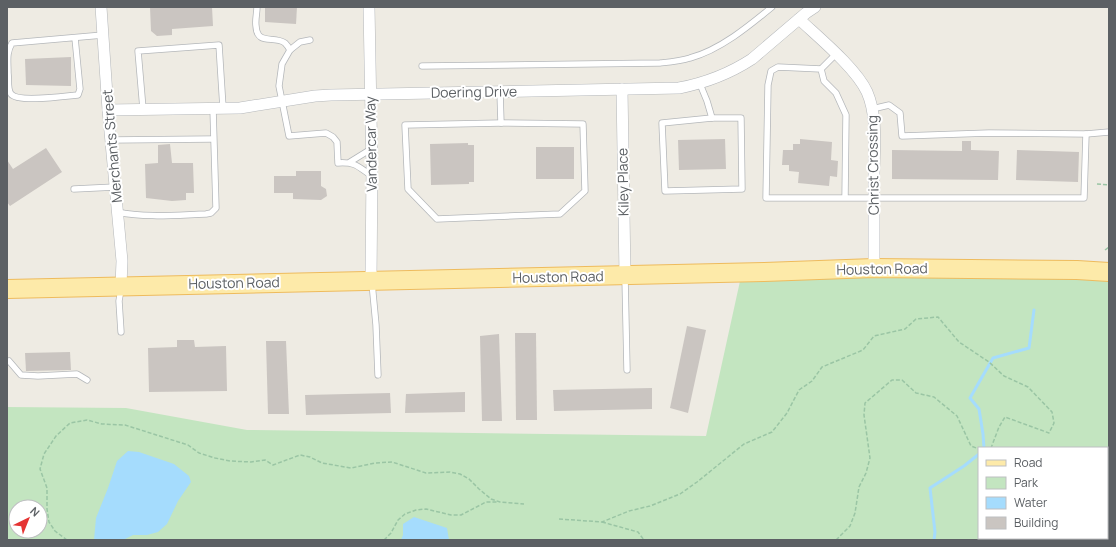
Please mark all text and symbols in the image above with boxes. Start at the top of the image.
street label: Doering Drive [431,81,517,102]
street label: Merchants Street [97,88,126,204]
street label: Vandercar Way [360,95,381,192]
street label: Christ Crossing [862,115,883,215]
street label: Kiley Place [612,148,633,216]
street label: Houston Road [836,258,928,279]
street label: Houston Road [512,266,604,287]
street label: Houston Road [188,272,280,293]
legend [978,447,1108,539]
text: Road [1014,454,1042,471]
text: Park [1014,474,1039,491]
text: Water [1014,494,1048,511]
north arrow [8,499,48,539]
text: N [27,503,43,520]
text: Building [1014,514,1058,531]

